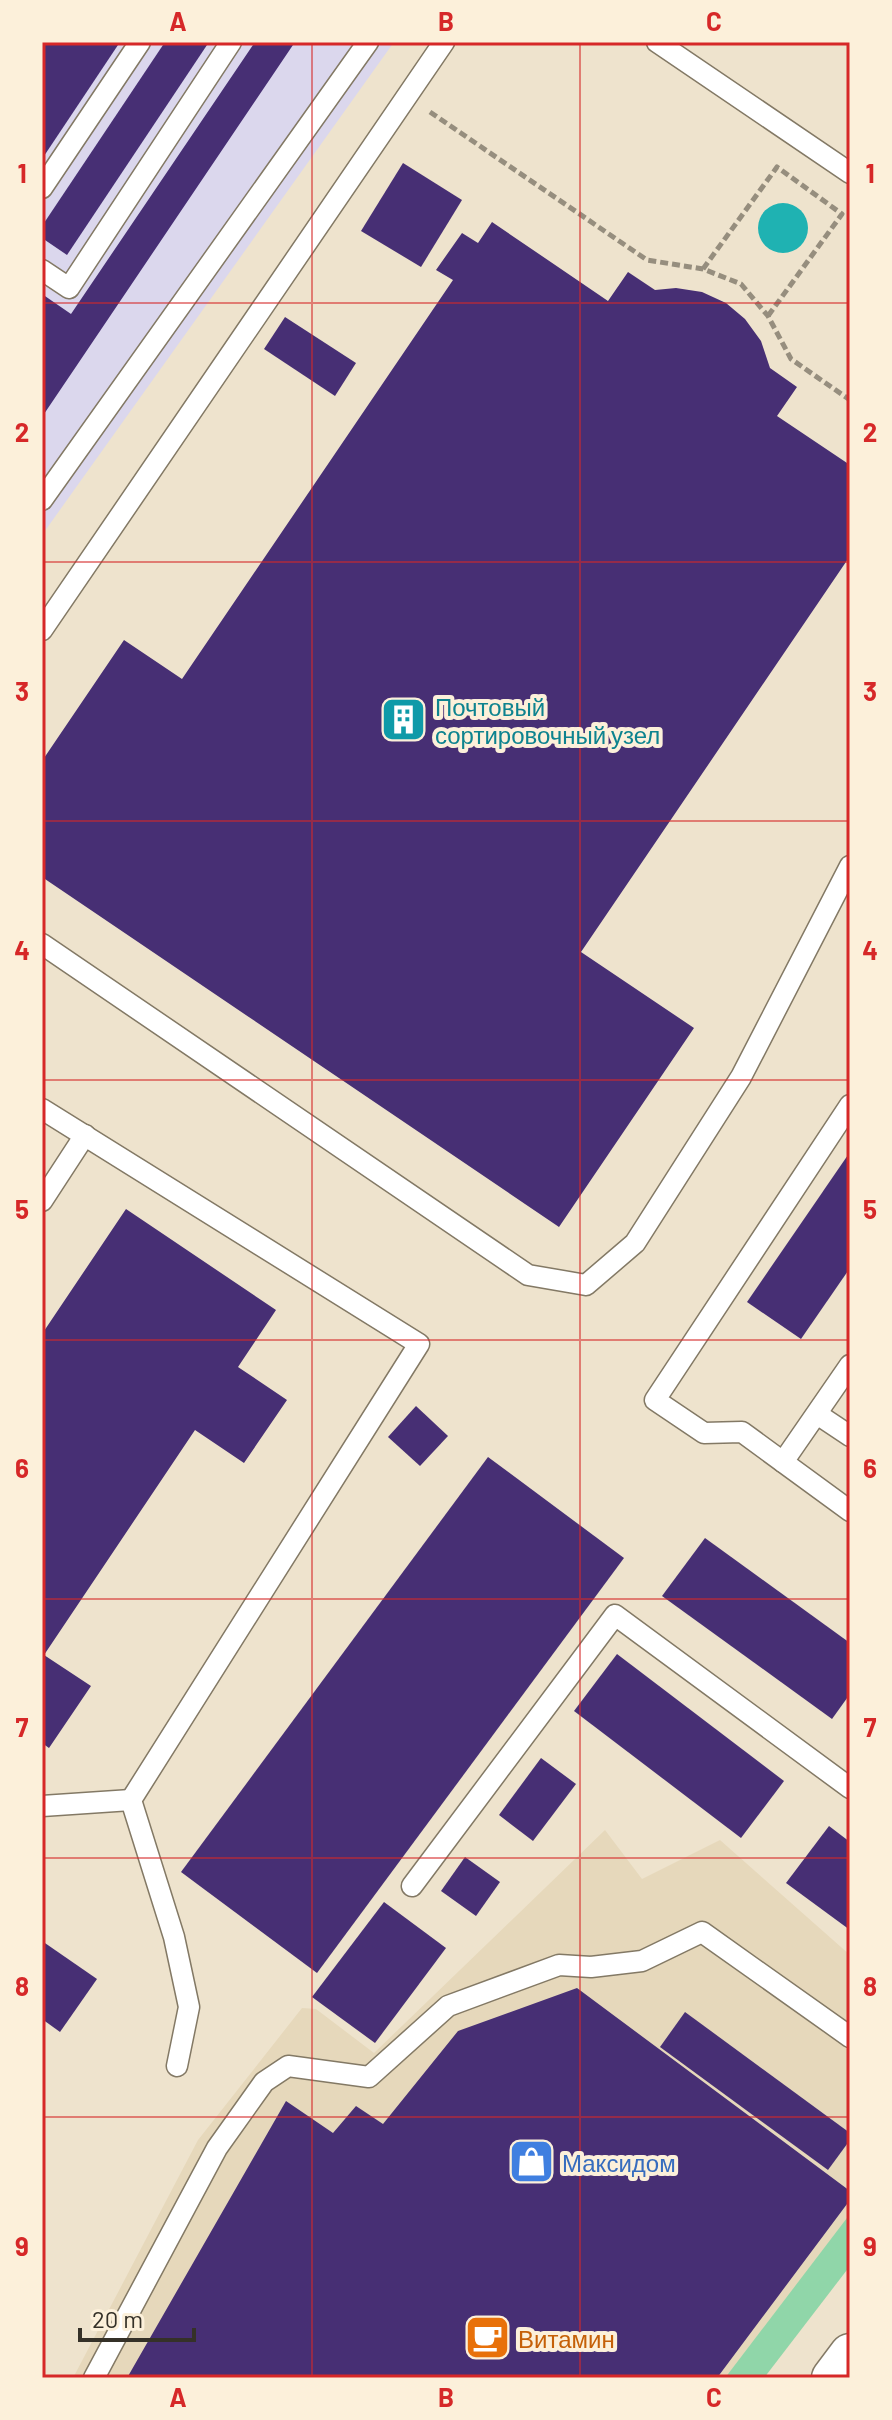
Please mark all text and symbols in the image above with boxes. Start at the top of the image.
text: A [169,5,187,36]
text: B [438,5,454,36]
text: C [706,5,722,36]
text: 1 [17,157,27,188]
text: 1 [865,157,875,188]
text: 2 [15,416,29,447]
text: 2 [863,416,877,447]
text: 3 [15,675,29,706]
text: 3 [863,675,877,706]
place label: Почтовый сортировочный узел [435,692,660,749]
building icon: Почтовый сортировочный узел [380,696,428,744]
text: 4 [14,934,30,965]
text: 4 [862,934,878,965]
text: 5 [15,1193,29,1224]
text: 5 [863,1193,877,1224]
text: 6 [15,1452,29,1483]
text: 6 [863,1452,877,1483]
text: 7 [16,1711,29,1742]
text: 7 [864,1711,877,1742]
text: 8 [15,1970,29,2001]
text: 8 [863,1970,877,2001]
shop icon: Максидом [507,2138,555,2186]
place label: Максидом [562,2148,676,2177]
text: 9 [15,2230,29,2261]
text: 9 [863,2230,877,2261]
scale bar [80,2292,194,2342]
text: 20 m [92,2304,143,2333]
cafe icon: Витамин [463,2314,511,2362]
place label: Витамин [518,2324,615,2353]
text: A [169,2381,187,2412]
text: B [438,2381,454,2412]
text: C [706,2381,722,2412]

